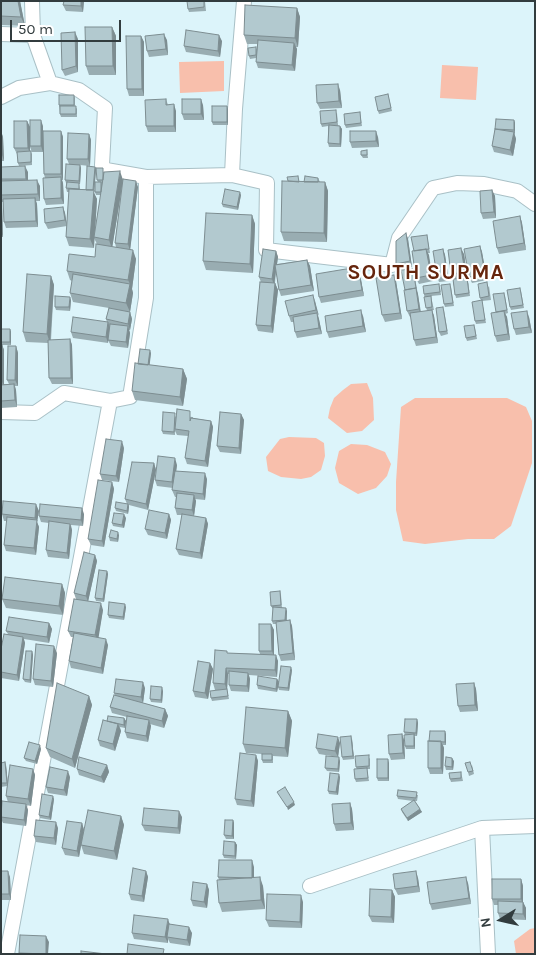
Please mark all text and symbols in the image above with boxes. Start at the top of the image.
scale bar [12,10,124,42]
text: 50 m [18,20,53,38]
district label: SOUTH SURMA [346,260,506,286]
north arrow [476,895,526,945]
text: N [476,916,495,929]

